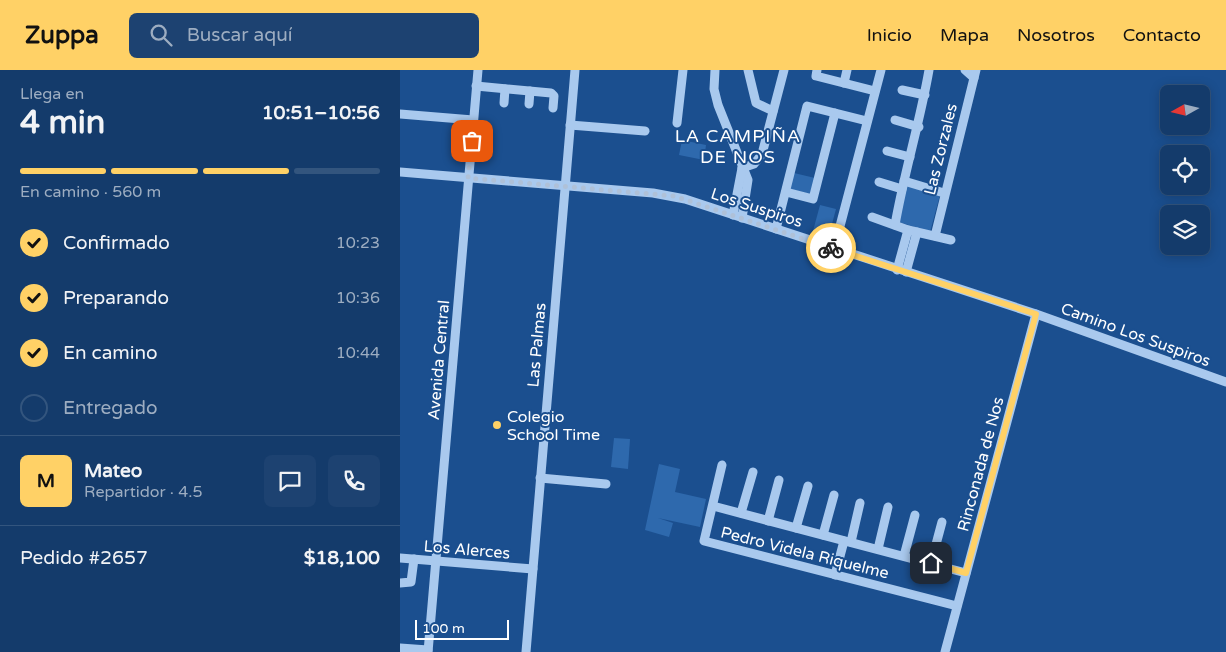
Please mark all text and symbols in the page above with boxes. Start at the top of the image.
search box [129,13,479,58]
text: Zuppa [25,21,99,50]
icon: search [147,21,175,49]
text: Buscar aquí [187,24,292,46]
text: Inicio [867,24,912,46]
text: Mapa [940,24,989,46]
text: Nosotros [1017,24,1095,46]
text: Contacto [1123,24,1201,46]
text: Llega en [20,84,84,104]
north arrow [1160,85,1210,135]
map controls [1160,85,1210,255]
street label: Las Zorzales [920,101,962,197]
text: 10:51–10:56 [262,102,380,124]
text: 4 min [20,104,105,142]
pin [451,120,493,162]
district label: LA CAMPIÑA DE NOS [675,125,801,168]
icon: bag [458,127,486,155]
button: locate [1160,145,1210,195]
text: En camino · 560 m [20,182,161,202]
street label: Los Suspiros [708,184,805,232]
button: layers [1160,205,1210,255]
courier [806,223,856,273]
icon: check [20,229,48,257]
text: Confirmado [63,232,170,254]
text: 10:23 [336,233,380,253]
icon: bike [817,234,845,262]
icon: check [20,284,48,312]
text: Preparando [63,287,169,309]
text: 10:36 [336,288,380,308]
street label: Avenida Central [424,299,454,421]
street label: Camino Los Suspiros [1058,299,1213,371]
street label: Las Palmas [523,302,551,388]
icon: check [20,339,48,367]
text: En camino [63,342,158,364]
text: 10:44 [336,343,380,363]
street label: Rinconada de Nos [953,395,1009,534]
text: Entregado [63,397,158,419]
place label: Colegio School Time [507,407,600,445]
marker: Colegio School Time [491,419,503,431]
button: chat [264,455,316,507]
button: phone [328,455,380,507]
text: Mateo [84,460,142,482]
text: M [37,470,55,492]
text: Repartidor · 4.5 [84,482,202,502]
street label: Pedro Videla Riquelme [719,522,891,584]
street label: Los Alerces [423,536,511,564]
pin [910,542,952,584]
text: Pedido #2657 [20,547,148,569]
text: $18,100 [304,547,380,569]
icon: home [917,549,945,577]
scale bar [415,617,509,640]
text: 100 m [422,620,465,637]

